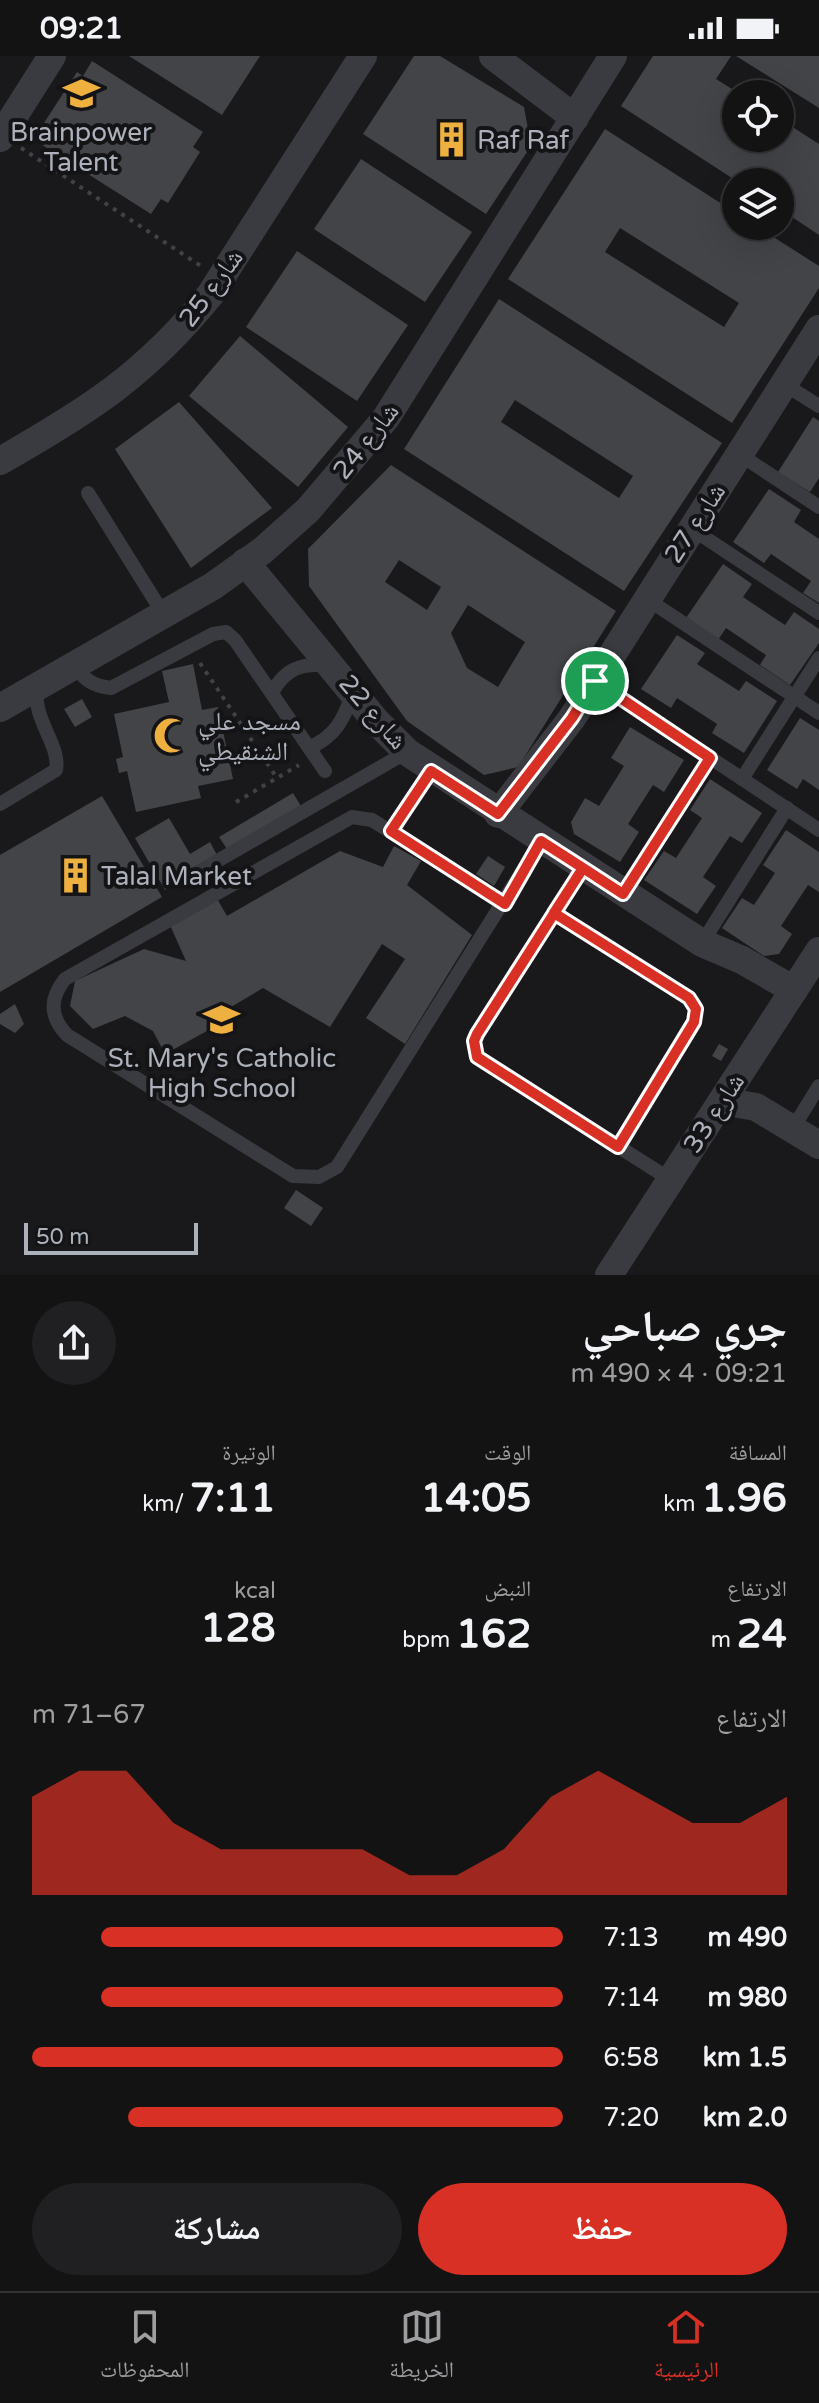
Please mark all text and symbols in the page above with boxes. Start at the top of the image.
text: 09:21 [40,10,123,47]
school or university icon: Brainpower Talent [62,74,100,112]
map controls [722,80,794,240]
button: locate [722,80,794,152]
place label: Brainpower Talent [10,117,152,178]
building icon: Raf Raf [432,121,470,159]
place label: Raf Raf [477,125,569,156]
button: layers [722,168,794,240]
street label: شارع 25 [172,243,250,333]
street label: شارع 24 [326,396,406,486]
street label: شارع 27 [658,477,732,569]
pin [561,647,629,715]
icon: arrive [573,659,617,703]
street label: شارع 22 [332,668,414,756]
place label: مسجد علي الشنقيطي [198,706,301,771]
mosque icon: مسجد علي الشنقيطي [153,717,191,755]
building icon: Talal Market [56,857,94,895]
place label: Talal Market [101,861,252,892]
school or university icon: St. Mary's Catholic High School [203,1000,241,1038]
place label: St. Mary's Catholic High School [108,1043,336,1104]
street label: شارع 33 [677,1067,751,1159]
scale bar [24,1219,198,1255]
text: 50 m [36,1224,90,1250]
button: share [32,1301,116,1385]
text: جري صباحي [582,1301,787,1354]
text: 09:21 · 4 × 490 m [571,1358,787,1389]
text: الوتيرة [222,1440,276,1466]
text: الوقت [484,1440,531,1466]
text: المسافة [729,1440,787,1466]
text: 7:11 [190,1474,276,1522]
text: 14:05 [420,1474,531,1522]
text: 1.96 [701,1474,787,1522]
text: /km [142,1491,190,1517]
text: km [663,1491,701,1517]
text: النبض [484,1576,531,1602]
text: الارتفاع [727,1576,787,1602]
text: kcal [234,1578,276,1604]
text: 128 [200,1604,276,1652]
text: 162 [456,1610,531,1658]
text: 24 [737,1610,787,1658]
text: bpm [402,1627,456,1653]
text: m [711,1627,737,1653]
text: 67–71 m [32,1699,146,1730]
text: الارتفاع [716,1703,787,1734]
text: 7:13 [603,1922,659,1953]
text: 490 m [707,1922,787,1953]
text: 7:14 [603,1982,659,2013]
text: 980 m [707,1982,787,2013]
text: 6:58 [603,2042,659,2073]
text: 1.5 km [703,2042,787,2073]
text: 7:20 [603,2102,659,2133]
text: 2.0 km [703,2102,787,2133]
button: مشاركة [32,2183,402,2275]
button: حفظ [418,2183,787,2275]
tab: المحفوظات [100,2305,189,2391]
tab: الخريطة [389,2305,454,2391]
tab: الرئيسية [654,2305,719,2391]

